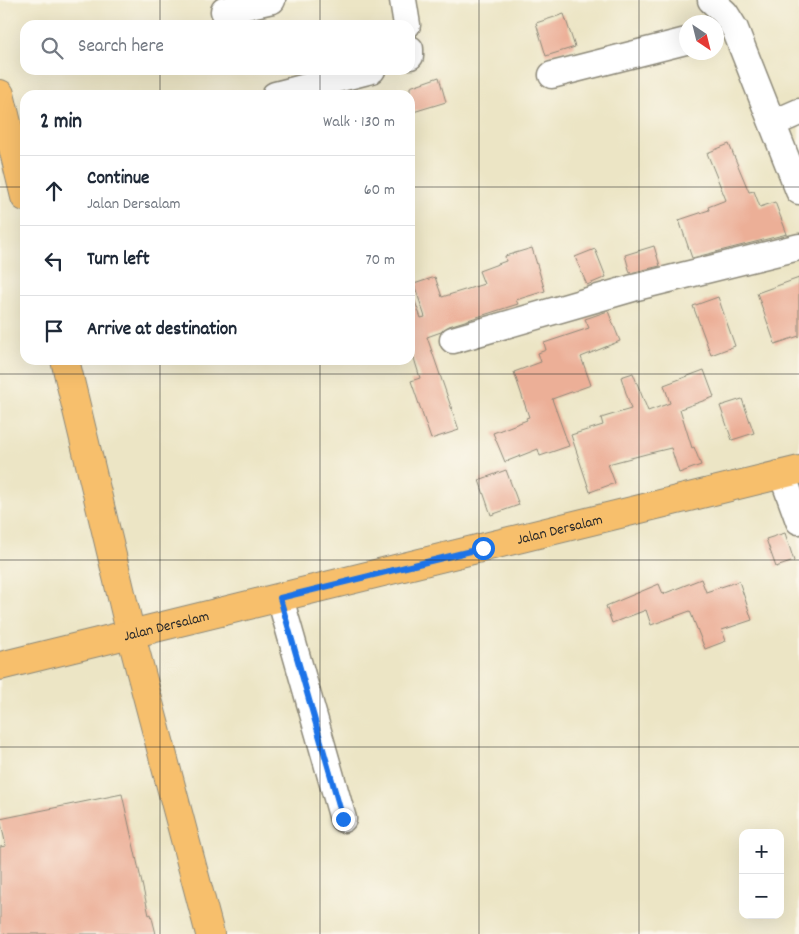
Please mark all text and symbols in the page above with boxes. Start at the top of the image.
north arrow [679,15,724,60]
search box [20,20,415,75]
icon: search [38,34,66,62]
text: Search here [78,34,164,61]
text: 2 min [40,108,82,138]
text: Walk · 130 m [323,111,395,134]
text: Continue [87,166,149,193]
icon: ahead [40,177,68,205]
text: 60 m [364,179,395,202]
text: Jalan Dersalam [87,193,180,216]
icon: left [40,247,68,275]
text: Turn left [87,247,150,274]
text: 70 m [365,249,395,272]
icon: arrive [40,317,68,345]
text: Arrive at destination [87,317,237,344]
street label: Jalan Dersalam [515,510,605,552]
route start [472,537,495,560]
street label: Jalan Dersalam [121,606,212,648]
route end [332,808,355,831]
map controls [739,829,784,919]
button: + [739,829,784,874]
button: − [739,874,784,919]

